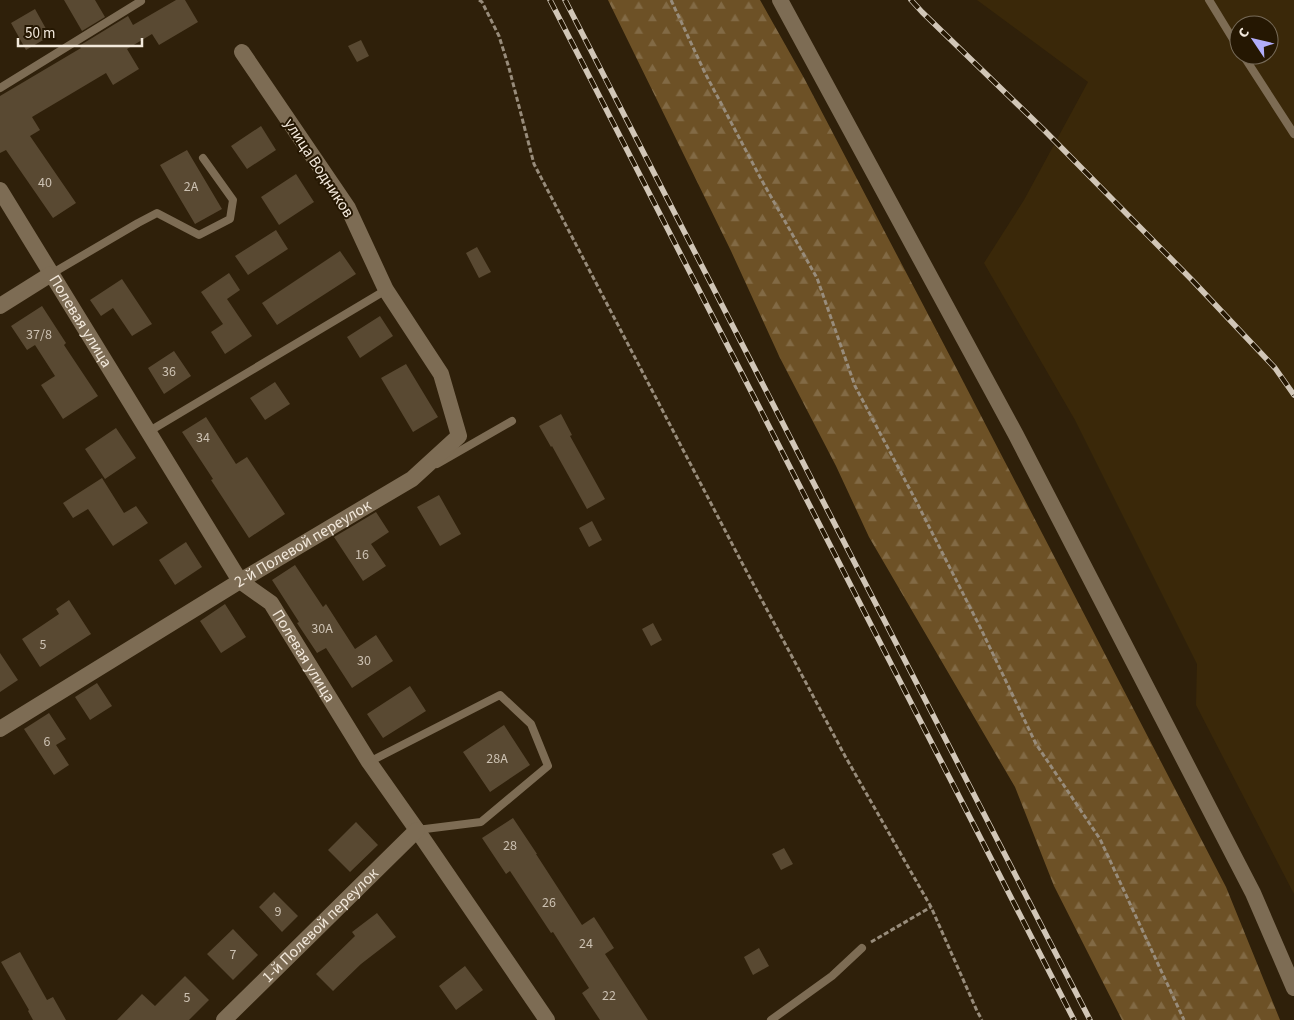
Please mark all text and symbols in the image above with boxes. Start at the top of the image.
scale bar [18,15,141,47]
north arrow [1229,15,1279,65]
text: 50 m [25,23,55,44]
text: С [1234,24,1255,42]
street label: улица Водников [279,114,359,222]
house number: 40 [38,173,52,193]
house number: 2А [184,177,199,197]
street label: Полевая улица [44,271,117,372]
house number: 37/8 [26,325,52,345]
house number: 36 [162,362,176,382]
house number: 34 [196,428,210,448]
street label: 2-й Полевой переулок [230,494,376,593]
house number: 16 [355,545,369,565]
street label: Полевая улица [267,605,341,706]
house number: 30А [311,619,333,639]
house number: 5 [40,635,47,655]
house number: 30 [357,651,371,671]
house number: 6 [44,732,51,752]
house number: 28А [486,749,508,769]
house number: 28 [503,836,517,856]
street label: 1-й Полевой переулок [257,863,384,988]
house number: 26 [542,893,556,913]
house number: 9 [275,902,282,922]
house number: 24 [579,934,593,954]
house number: 7 [230,945,237,965]
house number: 22 [602,986,616,1006]
house number: 5 [184,988,191,1008]

